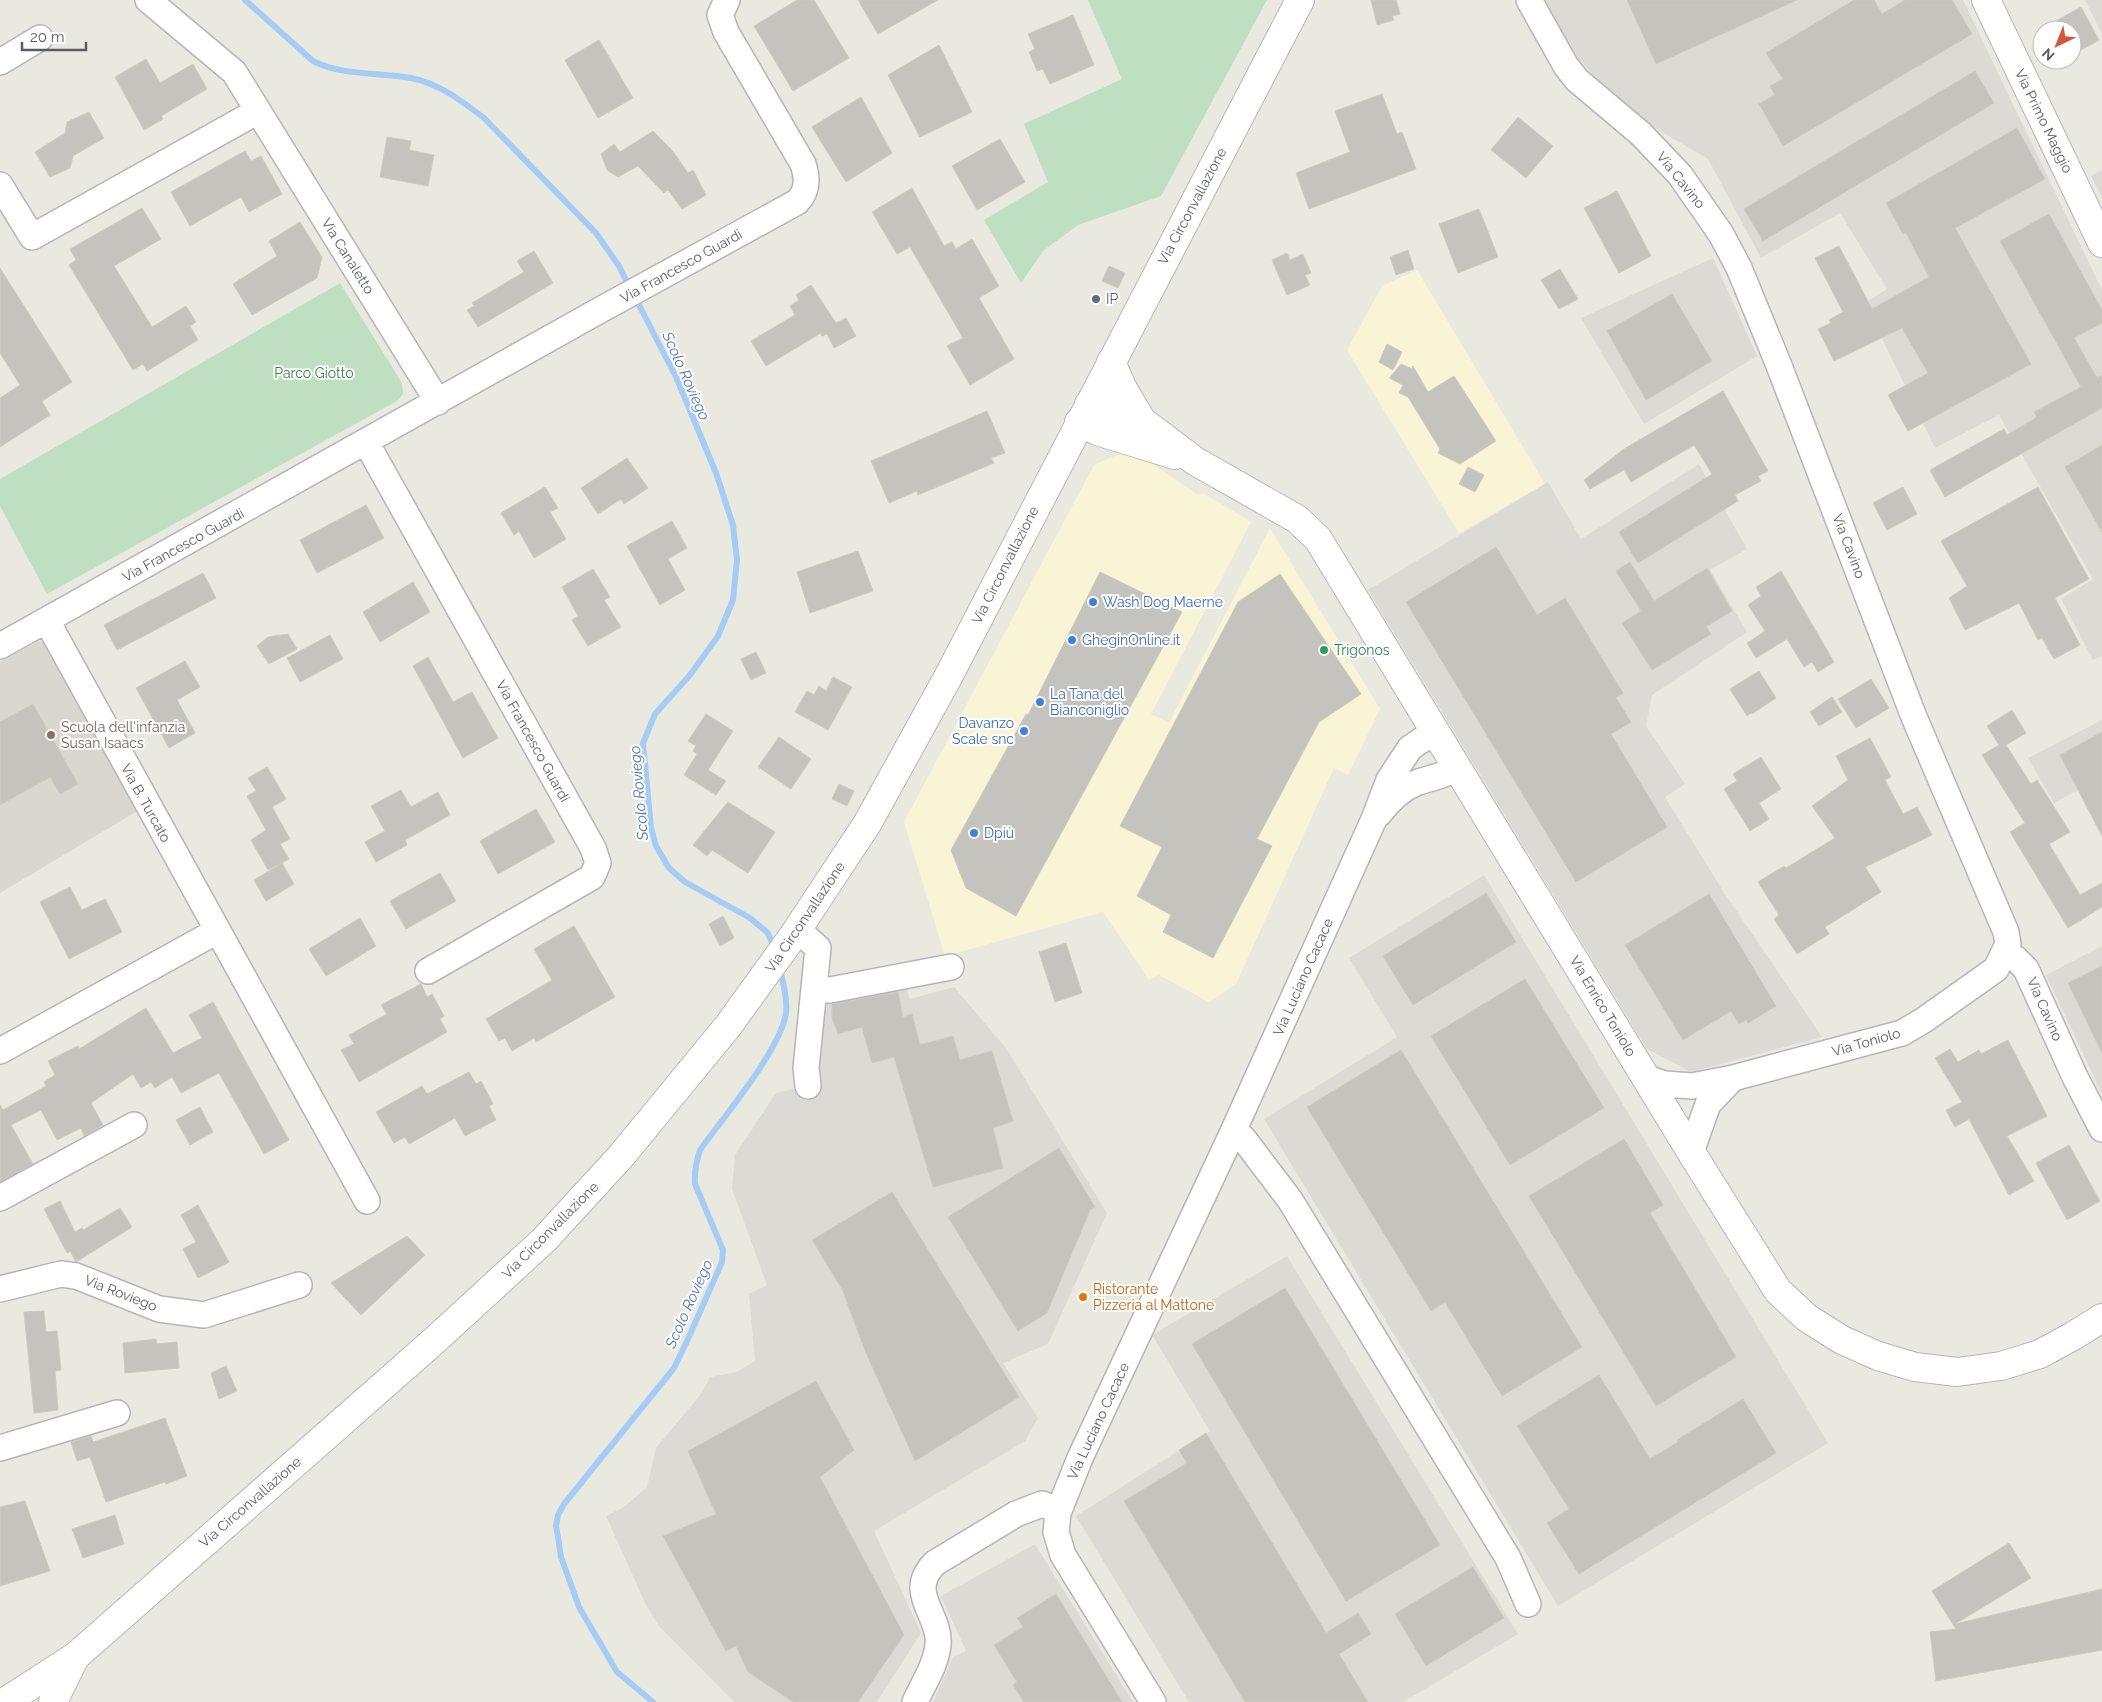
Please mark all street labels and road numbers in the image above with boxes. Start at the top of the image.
street label: Via Primo Maggio [2012,66,2076,176]
street label: Via Circonvallazione [1154,145,1230,267]
street label: Via Cavino [1653,149,1709,211]
street label: Via Canaletto [318,215,378,297]
street label: Via Francesco Guardi [617,226,745,306]
street label: Via Circonvallazione [968,504,1042,626]
street label: Via Francesco Guardi [119,505,247,585]
street label: Via Cavino [1829,511,1869,581]
street label: Via Francesco Guardi [493,677,573,805]
street label: Via B. Turcato [118,761,174,845]
street label: Via Circonvallazione [762,859,848,975]
street label: Via Luciano Cacace [1270,916,1336,1038]
street label: Via Enrico Toniolo [1567,953,1639,1059]
street label: Via Cavino [2024,975,2066,1043]
street label: Via Toniolo [1830,1025,1902,1059]
street label: Via Circonvallazione [498,1178,602,1282]
street label: Via Roviego [82,1272,160,1314]
street label: Via Luciano Cacace [1064,1360,1132,1482]
street label: Via Circonvallazione [196,1453,304,1551]

